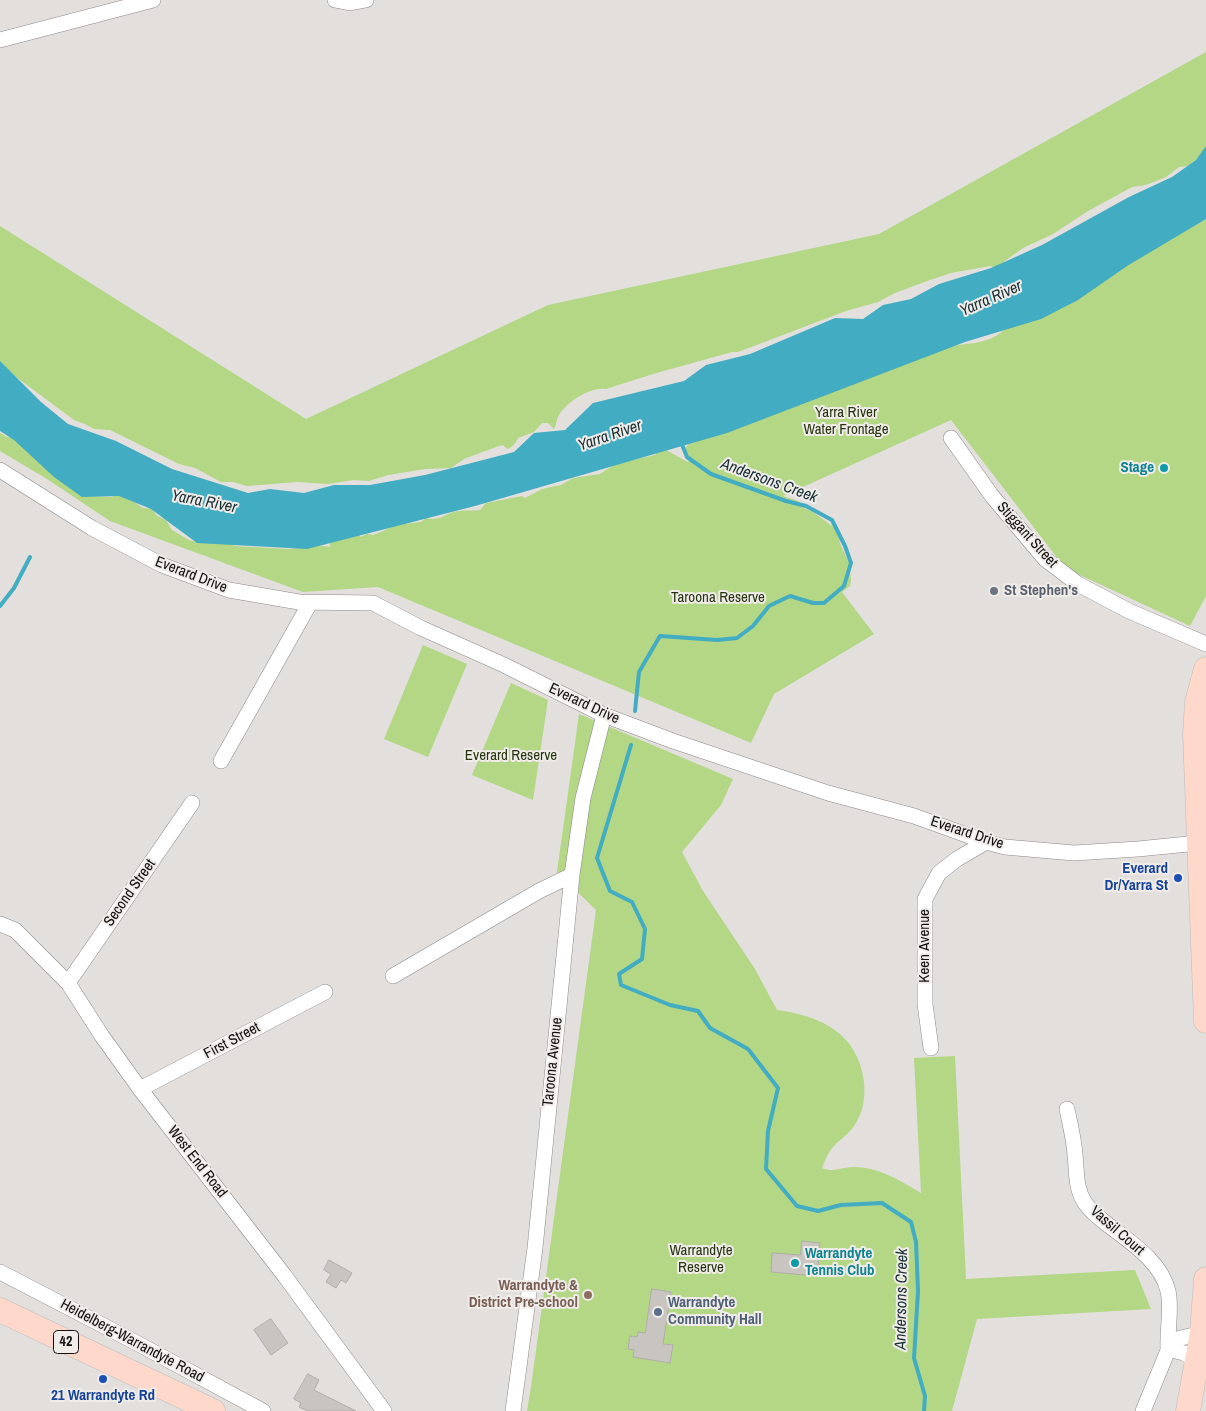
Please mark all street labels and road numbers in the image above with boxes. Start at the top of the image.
street label: Stiggant Street [993,498,1061,572]
street label: Everard Drive [152,553,230,597]
street label: Everard Drive [546,680,622,728]
street label: Everard Drive [928,813,1006,853]
street label: Second Street [100,856,160,930]
street label: Keen Avenue [916,909,934,983]
street label: Taroona Avenue [539,1016,567,1108]
street label: First Street [201,1019,263,1063]
street label: West End Road [163,1123,231,1201]
street label: Vassil Court [1086,1203,1148,1259]
street label: Heidelberg-Warrandyte Road [57,1295,207,1387]
road number: 42 [54,1330,78,1354]

